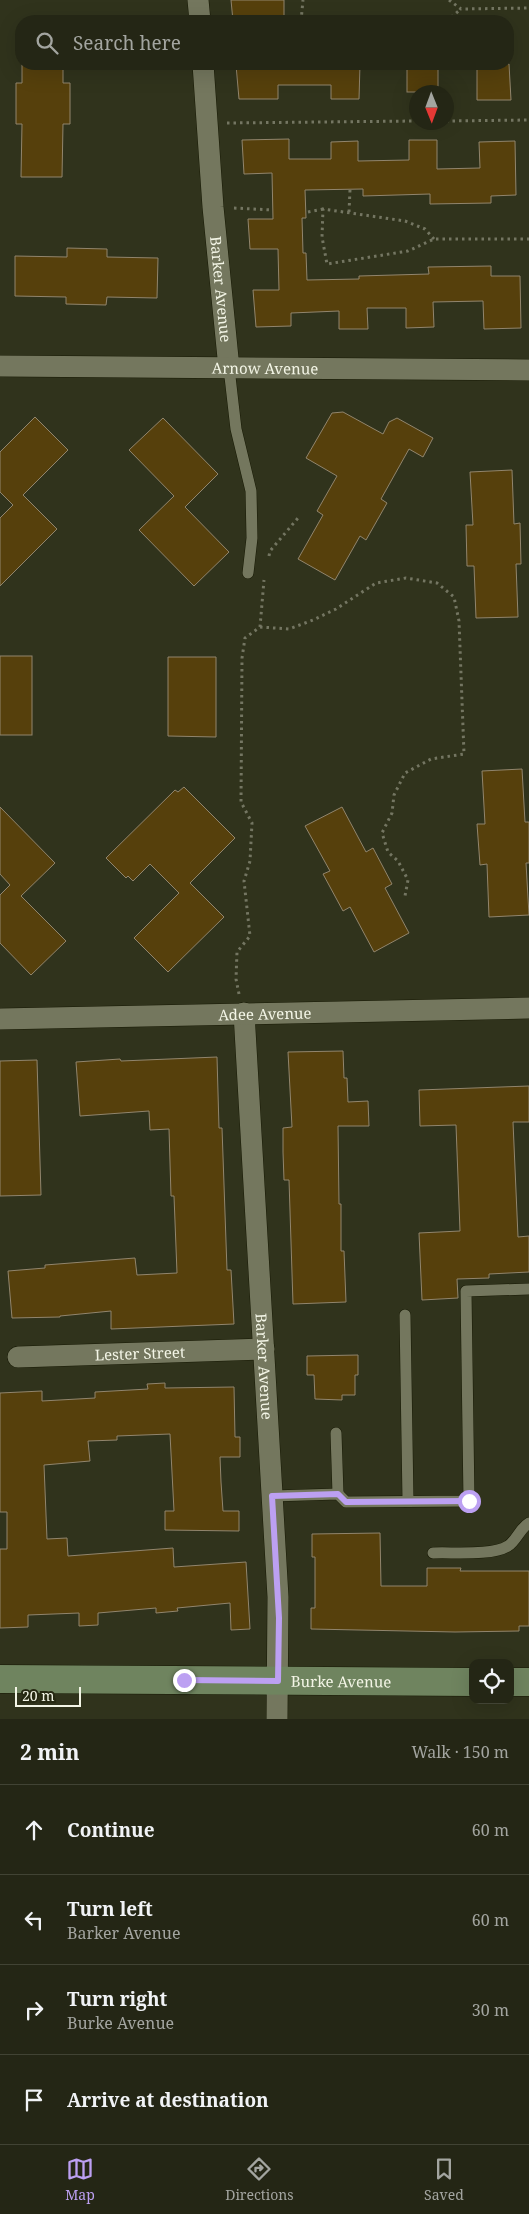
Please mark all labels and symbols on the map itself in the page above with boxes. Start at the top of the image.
north arrow [409,85,454,130]
street label: Barker Avenue [206,235,236,343]
street label: Arnow Avenue [212,358,318,378]
street label: Adee Avenue [218,1003,312,1024]
street label: Barker Avenue [251,1313,278,1420]
street label: Lester Street [94,1342,185,1364]
route start [458,1490,481,1513]
route end [173,1669,196,1692]
street label: Burke Avenue [291,1671,391,1691]
scale bar [15,1684,81,1707]

